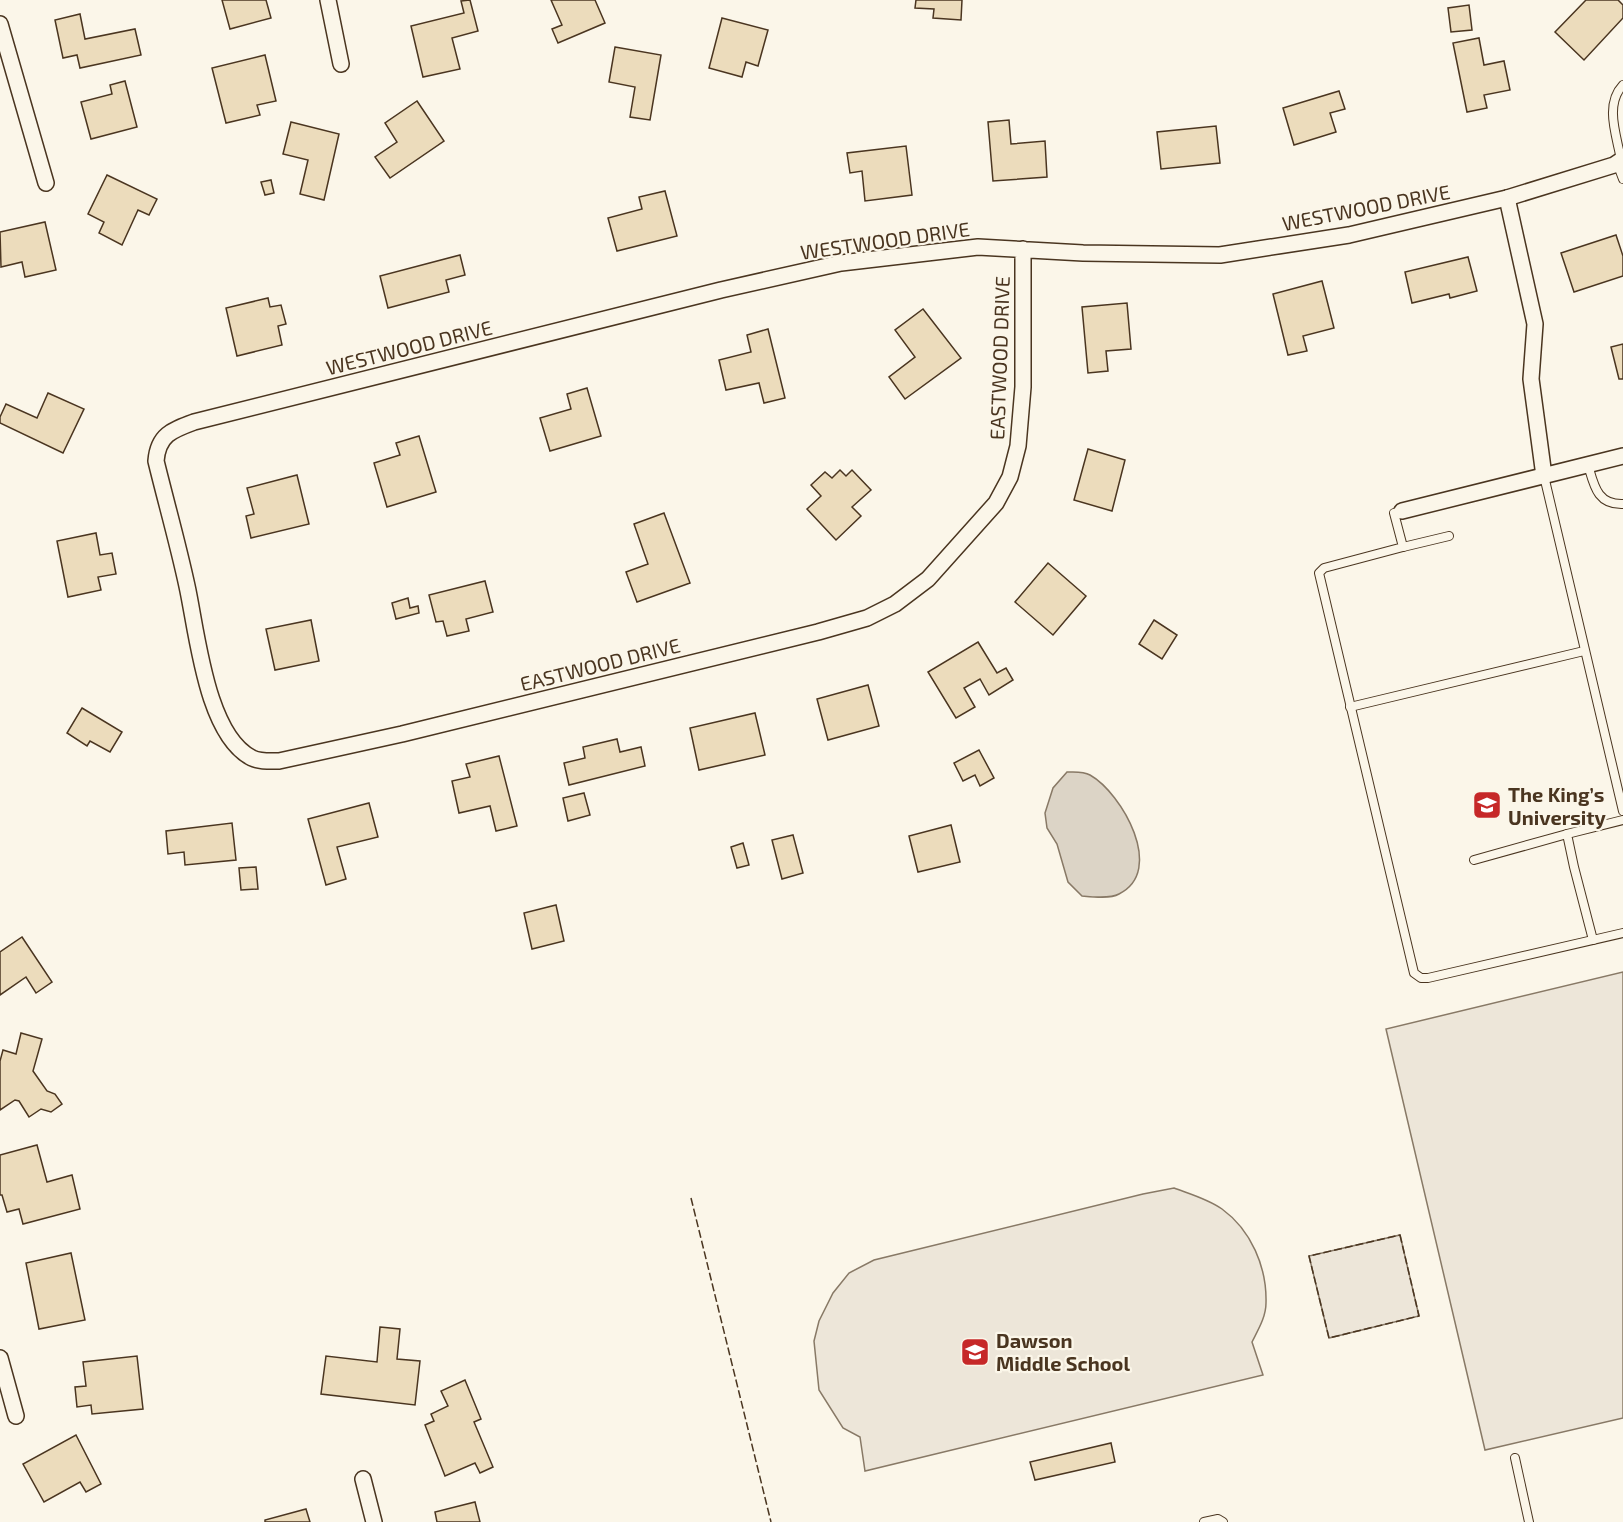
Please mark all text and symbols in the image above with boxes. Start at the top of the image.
street label: WESTWOOD DRIVE [1280,179,1452,235]
street label: WESTWOOD DRIVE [799,216,971,264]
street label: EASTWOOD DRIVE [984,276,1014,440]
street label: WESTWOOD DRIVE [323,315,495,379]
street label: EASTWOOD DRIVE [517,632,683,696]
place label: The King’s University [1508,782,1607,830]
school or university icon: The King’s University [1471,789,1503,821]
place label: Dawson Middle School [996,1328,1130,1375]
school or university icon: Dawson Middle School [959,1336,991,1368]

